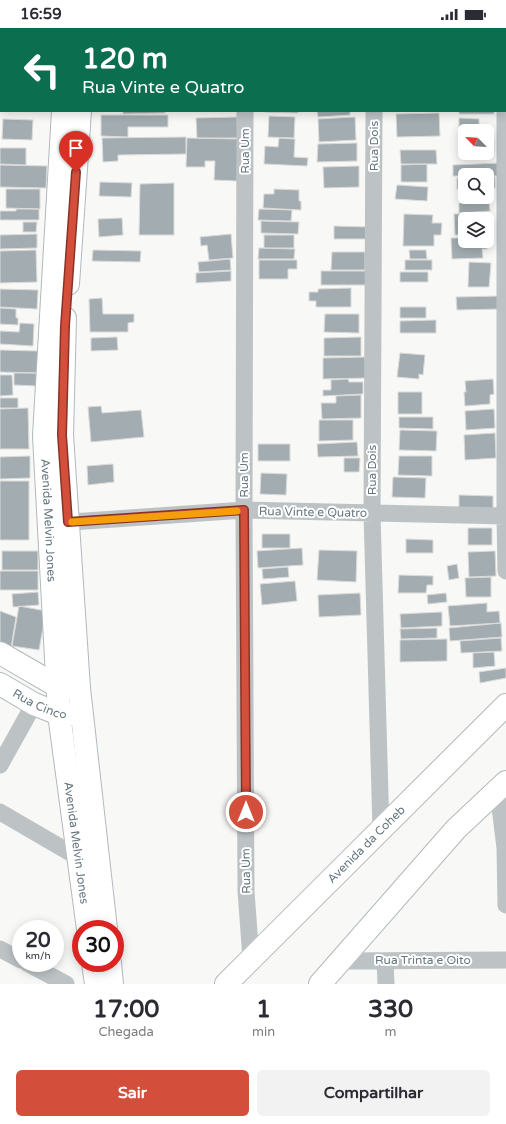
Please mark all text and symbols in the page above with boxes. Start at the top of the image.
text: 16:59 [20,5,62,23]
text: 120 m [82,42,168,76]
icon: left [16,44,68,96]
text: Rua Vinte e Quatro [82,76,244,98]
street label: Rua Dois [367,120,381,171]
north arrow [458,124,494,160]
map controls [458,124,494,248]
street label: Rua Um [238,128,252,174]
pin [59,131,93,172]
icon: arrive [65,137,87,159]
button: search [458,168,494,204]
button: layers [458,212,494,248]
street label: Rua Dois [365,444,379,495]
street label: Rua Um [237,452,251,498]
street label: Avenida Melvin Jones [38,458,59,582]
street label: Rua Vinte e Quatro [259,504,367,520]
street label: Rua Cinco [10,686,67,721]
street label: Avenida Melvin Jones [61,781,92,905]
position arrow [225,791,267,833]
street label: Avenida da Coheb [324,803,408,886]
street label: Rua Um [239,848,253,894]
speed limit sign: 30 [72,920,124,972]
text: 20 [25,929,51,953]
text: km/h [25,950,51,962]
street label: Rua Trinta e Oito [375,953,471,967]
text: 17:00 [93,995,159,1024]
text: 1 [256,995,271,1024]
text: 330 [368,995,413,1024]
text: Chegada [98,1024,154,1040]
text: min [252,1024,275,1040]
text: m [385,1024,397,1040]
button: Sair [16,1070,249,1116]
button: Compartilhar [257,1070,490,1116]

